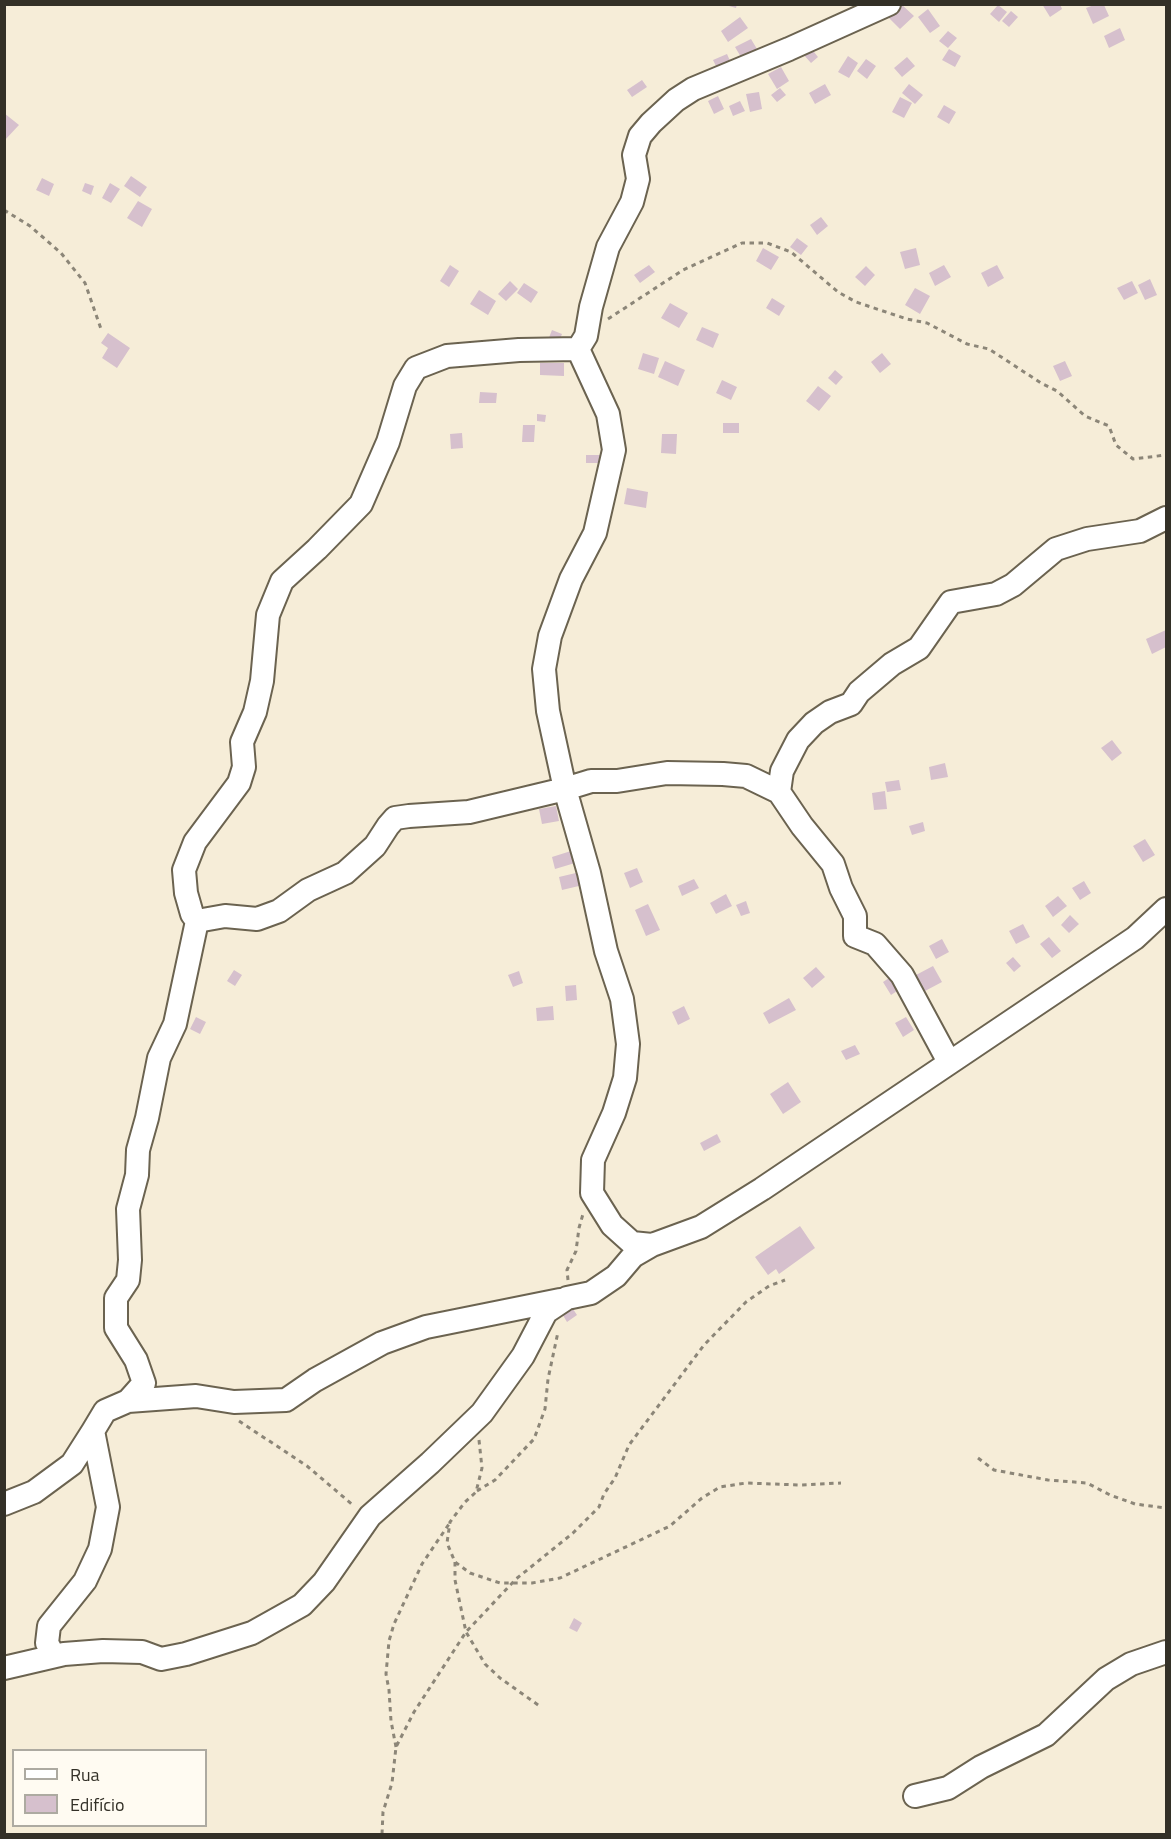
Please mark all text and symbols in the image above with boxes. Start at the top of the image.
legend [12,1749,207,1827]
text: Rua [70,1761,100,1788]
text: Edifício [70,1791,124,1818]

